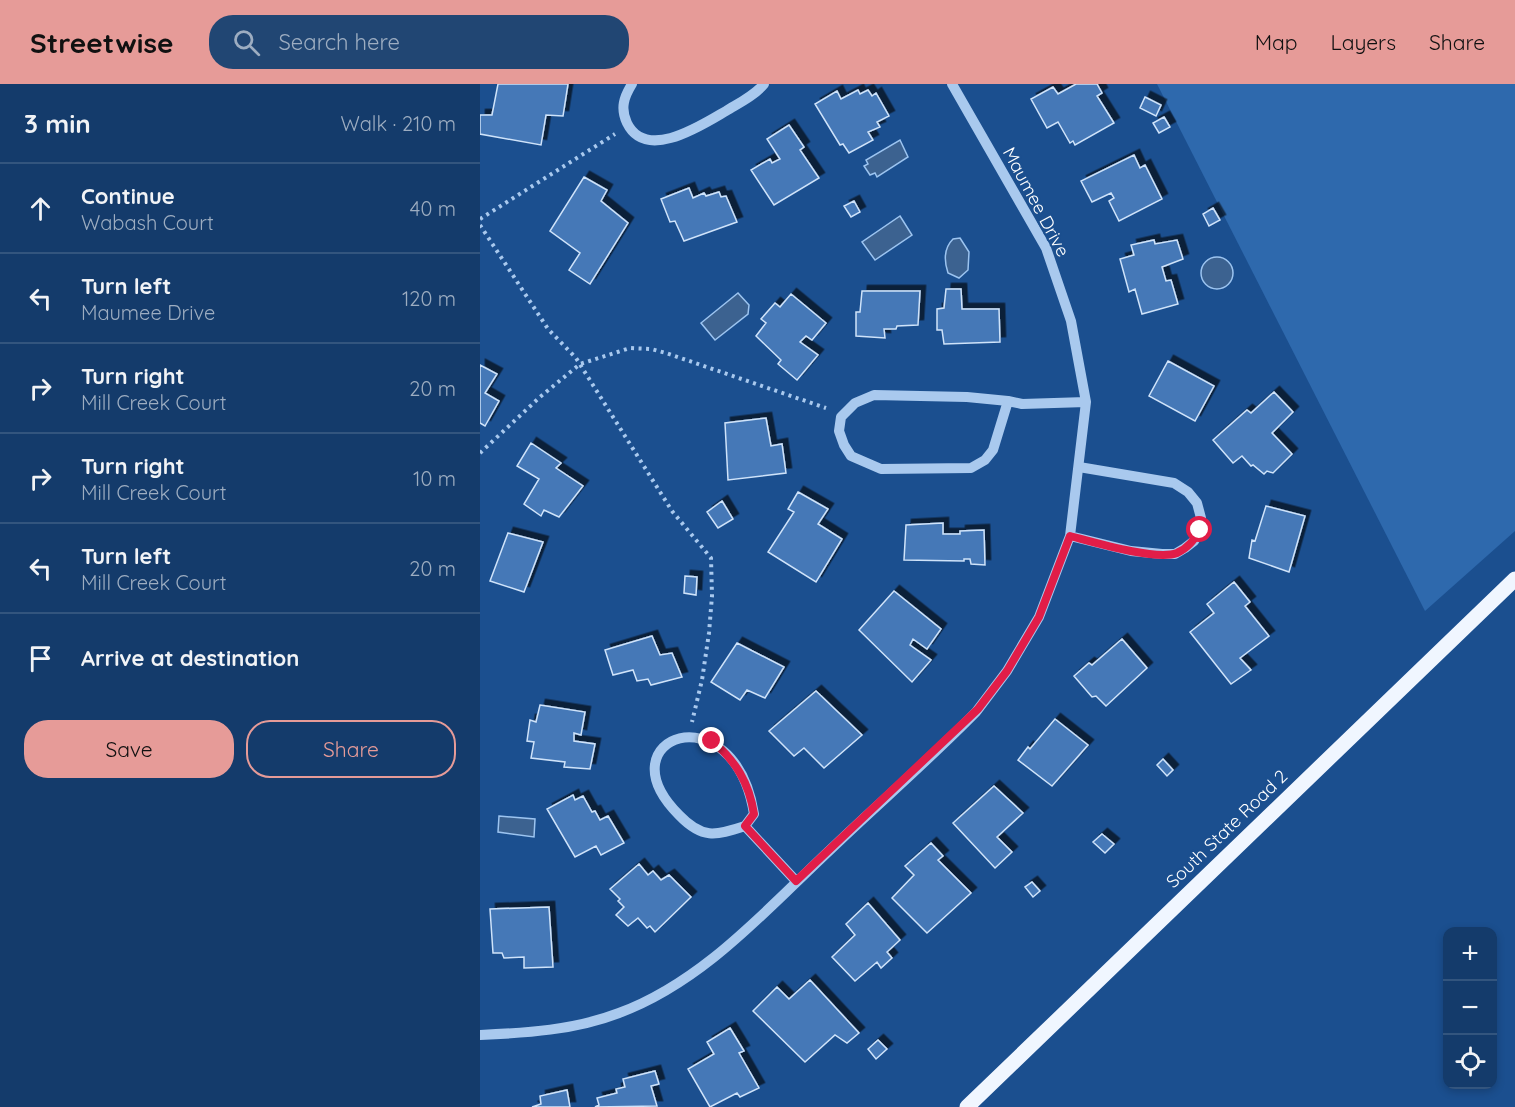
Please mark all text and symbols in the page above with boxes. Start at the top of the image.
search box [209,15,629,69]
text: Streetwise [30,25,173,60]
icon: search [230,26,263,59]
text: Search here [278,28,400,56]
text: Map [1255,29,1298,55]
text: Layers [1331,29,1396,55]
text: Share [1429,29,1485,55]
text: 3 min [24,107,91,140]
text: Walk · 210 m [341,111,456,136]
street label: Maumee Drive [998,143,1075,261]
text: Continue [81,182,175,210]
icon: ahead [24,192,57,225]
text: 40 m [410,196,456,221]
text: Wabash Court [81,210,214,235]
text: Turn left [81,272,171,300]
icon: left [24,282,57,315]
text: 120 m [402,286,456,311]
text: Maumee Drive [81,300,215,325]
text: Turn right [81,362,185,390]
icon: right [24,372,57,405]
text: 20 m [409,376,456,401]
text: Mill Creek Court [81,390,227,415]
text: Turn right [81,452,185,480]
icon: right [24,462,57,495]
text: 10 m [413,466,456,491]
text: Mill Creek Court [81,480,227,505]
route start [1186,516,1212,542]
text: Turn left [81,542,171,570]
icon: left [24,552,57,585]
text: 20 m [409,556,456,581]
text: Mill Creek Court [81,570,227,595]
icon: arrive [24,642,57,675]
text: Arrive at destination [81,644,299,672]
button: Save [24,720,234,778]
button: Share [246,720,456,778]
route end [698,727,724,753]
street label: South State Road 2 [1161,765,1292,893]
map controls [1443,927,1497,1089]
button: + [1443,927,1497,981]
button: − [1443,981,1497,1035]
button: locate [1443,1035,1497,1089]

